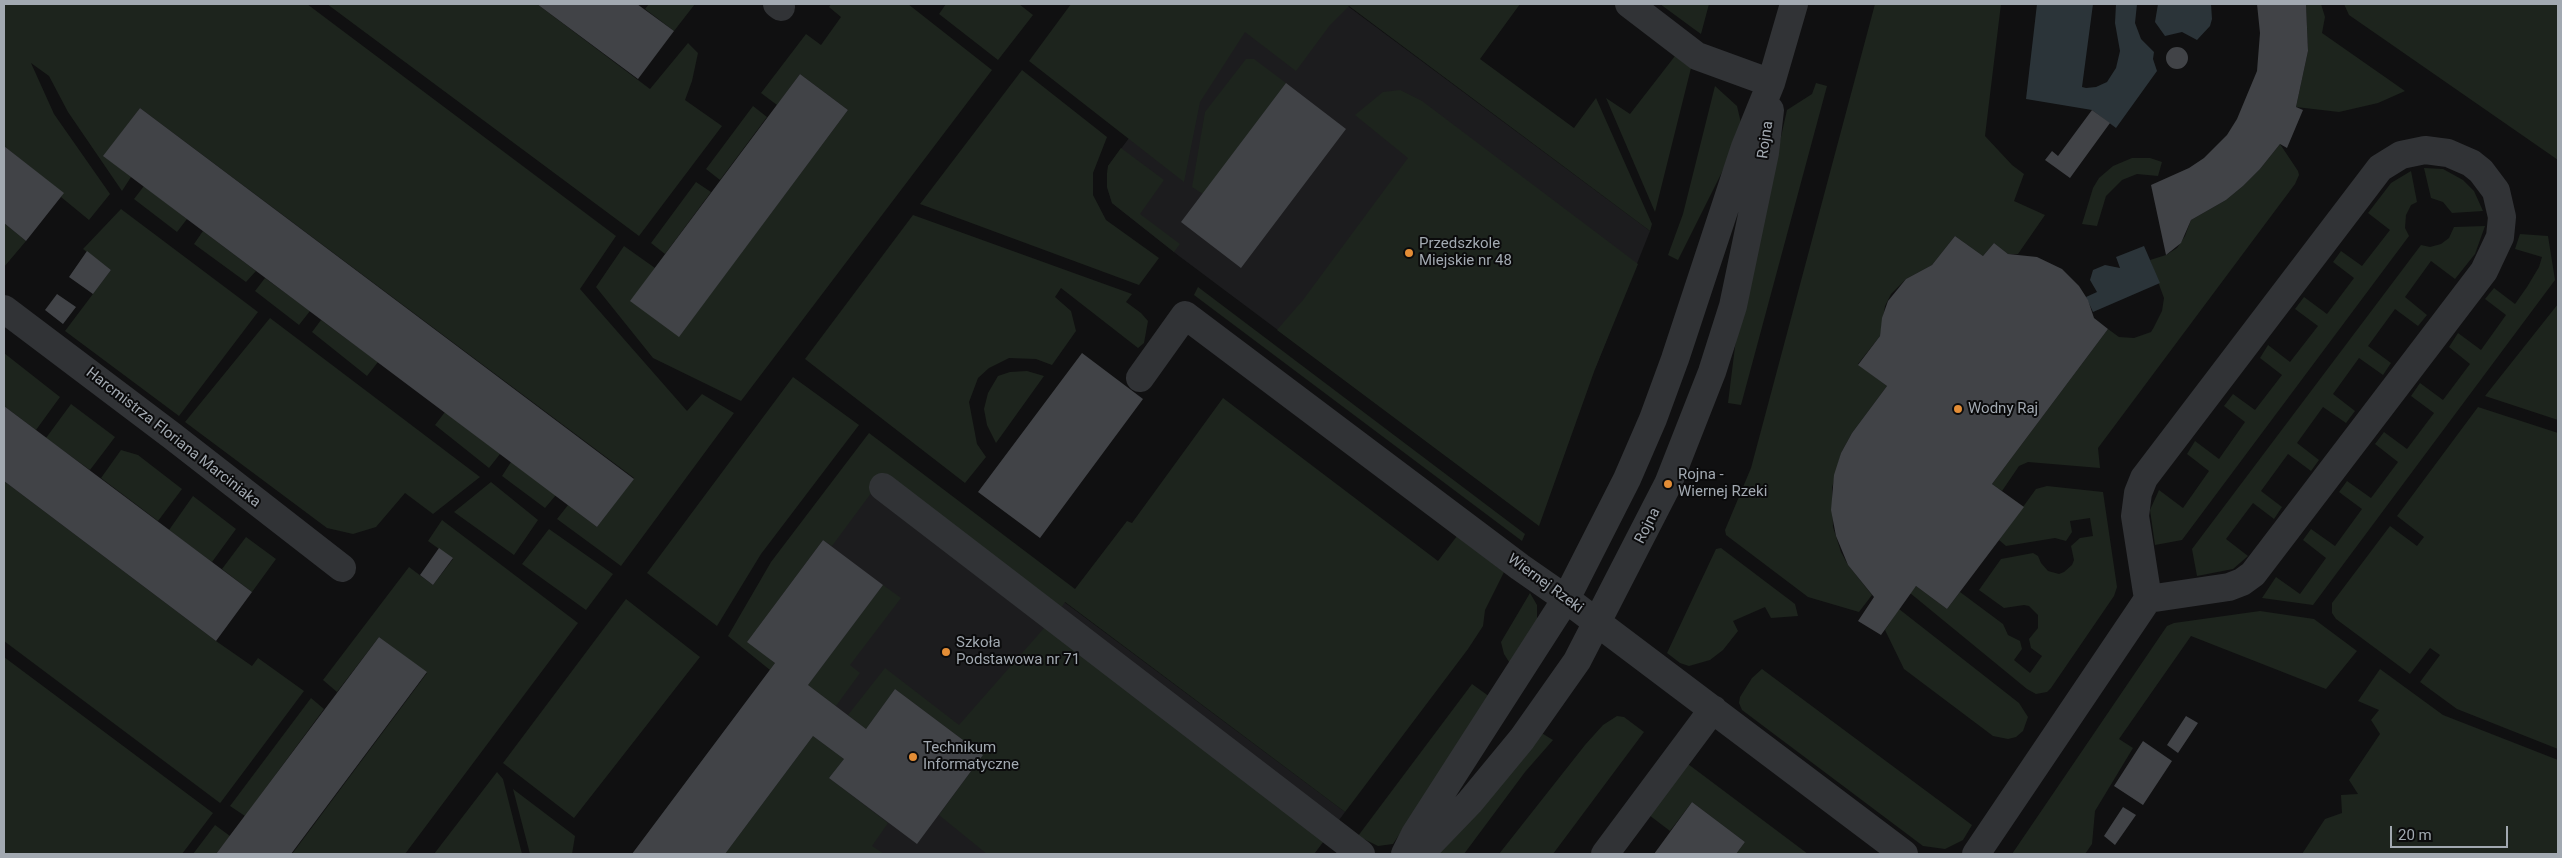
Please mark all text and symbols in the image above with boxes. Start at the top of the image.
street label: Rojna [1754,120,1778,160]
place label: Przedszkole Miejskie nr 48 [1419,235,1512,270]
marker: Przedszkole Miejskie nr 48 [1403,247,1415,259]
street label: Harcmistrza Floriana Marciniaka [82,364,264,512]
place label: Wodny Raj [1968,400,2038,418]
marker: Wodny Raj [1952,403,1964,415]
place label: Rojna - Wiernej Rzeki [1678,466,1767,501]
marker: Rojna - Wiernej Rzeki [1662,478,1674,490]
street label: Rojna [1631,505,1665,547]
street label: Wiernej Rzeki [1504,550,1586,618]
place label: Szkoła Podstawowa nr 71 [956,634,1080,669]
marker: Szkoła Podstawowa nr 71 [940,646,952,658]
place label: Technikum Informatyczne [923,739,1019,774]
marker: Technikum Informatyczne [907,751,919,763]
scale bar [2392,816,2510,848]
text: 20 m [2398,826,2432,844]

